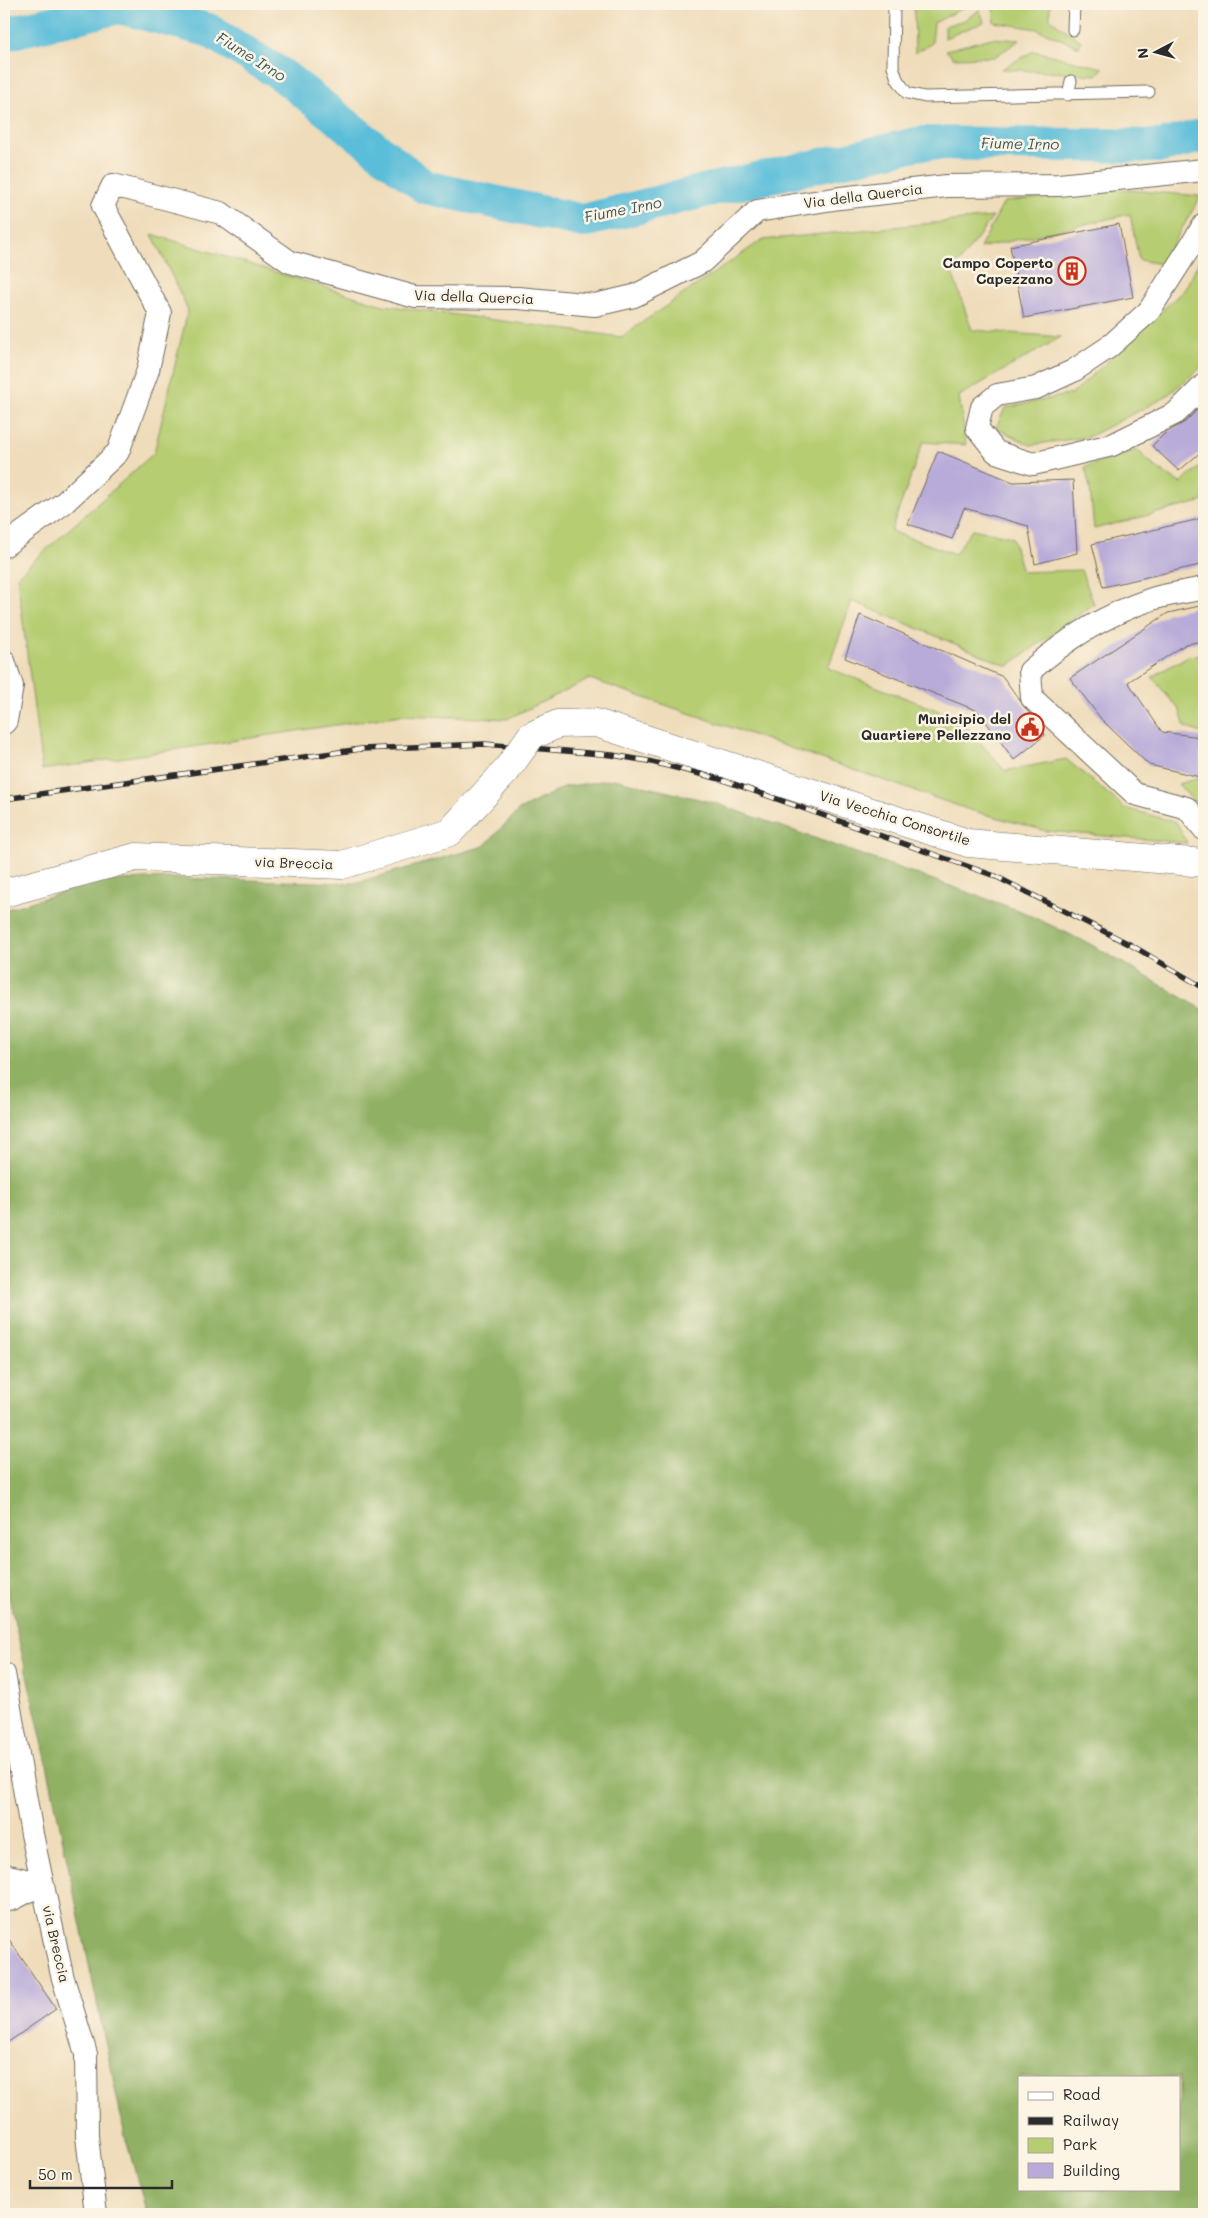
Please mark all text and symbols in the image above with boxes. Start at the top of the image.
water label: Fiume Irno [213,27,290,85]
north arrow [1130,28,1180,78]
text: N [1133,47,1153,60]
water label: Fiume Irno [981,132,1060,154]
street label: Via della Quercia [802,179,924,212]
water label: Fiume Irno [582,192,663,226]
place label: Campo Coperto Capezzano [942,253,1054,288]
building icon: Campo Coperto Capezzano [1057,256,1087,286]
street label: Via della Quercia [414,285,534,308]
place label: Municipio del Quartiere Pellezzano [861,709,1011,744]
public building icon: Municipio del Quartiere Pellezzano [1015,712,1045,742]
street label: Via Vecchia Consortile [817,786,973,850]
street label: via Breccia [254,852,334,873]
street label: via Breccia [38,1903,75,1984]
legend [1018,2076,1180,2190]
text: Road [1063,2084,1100,2104]
text: Railway [1063,2110,1119,2130]
text: Park [1063,2134,1097,2154]
scale bar [30,2158,172,2190]
text: Building [1063,2160,1120,2180]
text: 50 m [38,2164,73,2184]

